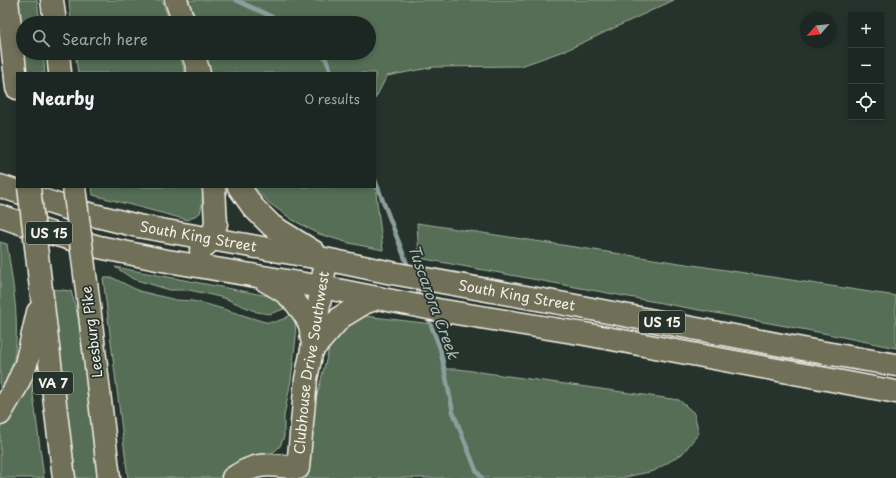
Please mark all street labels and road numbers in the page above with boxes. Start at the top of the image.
street label: South King Street [138,216,259,257]
road number: US 15 [26,222,72,244]
street label: Clubhouse Drive Southwest [288,269,334,455]
street label: South King Street [457,274,577,316]
street label: Leesburg Pike [75,285,108,379]
road number: US 15 [639,311,685,333]
road number: VA 7 [33,372,73,394]

